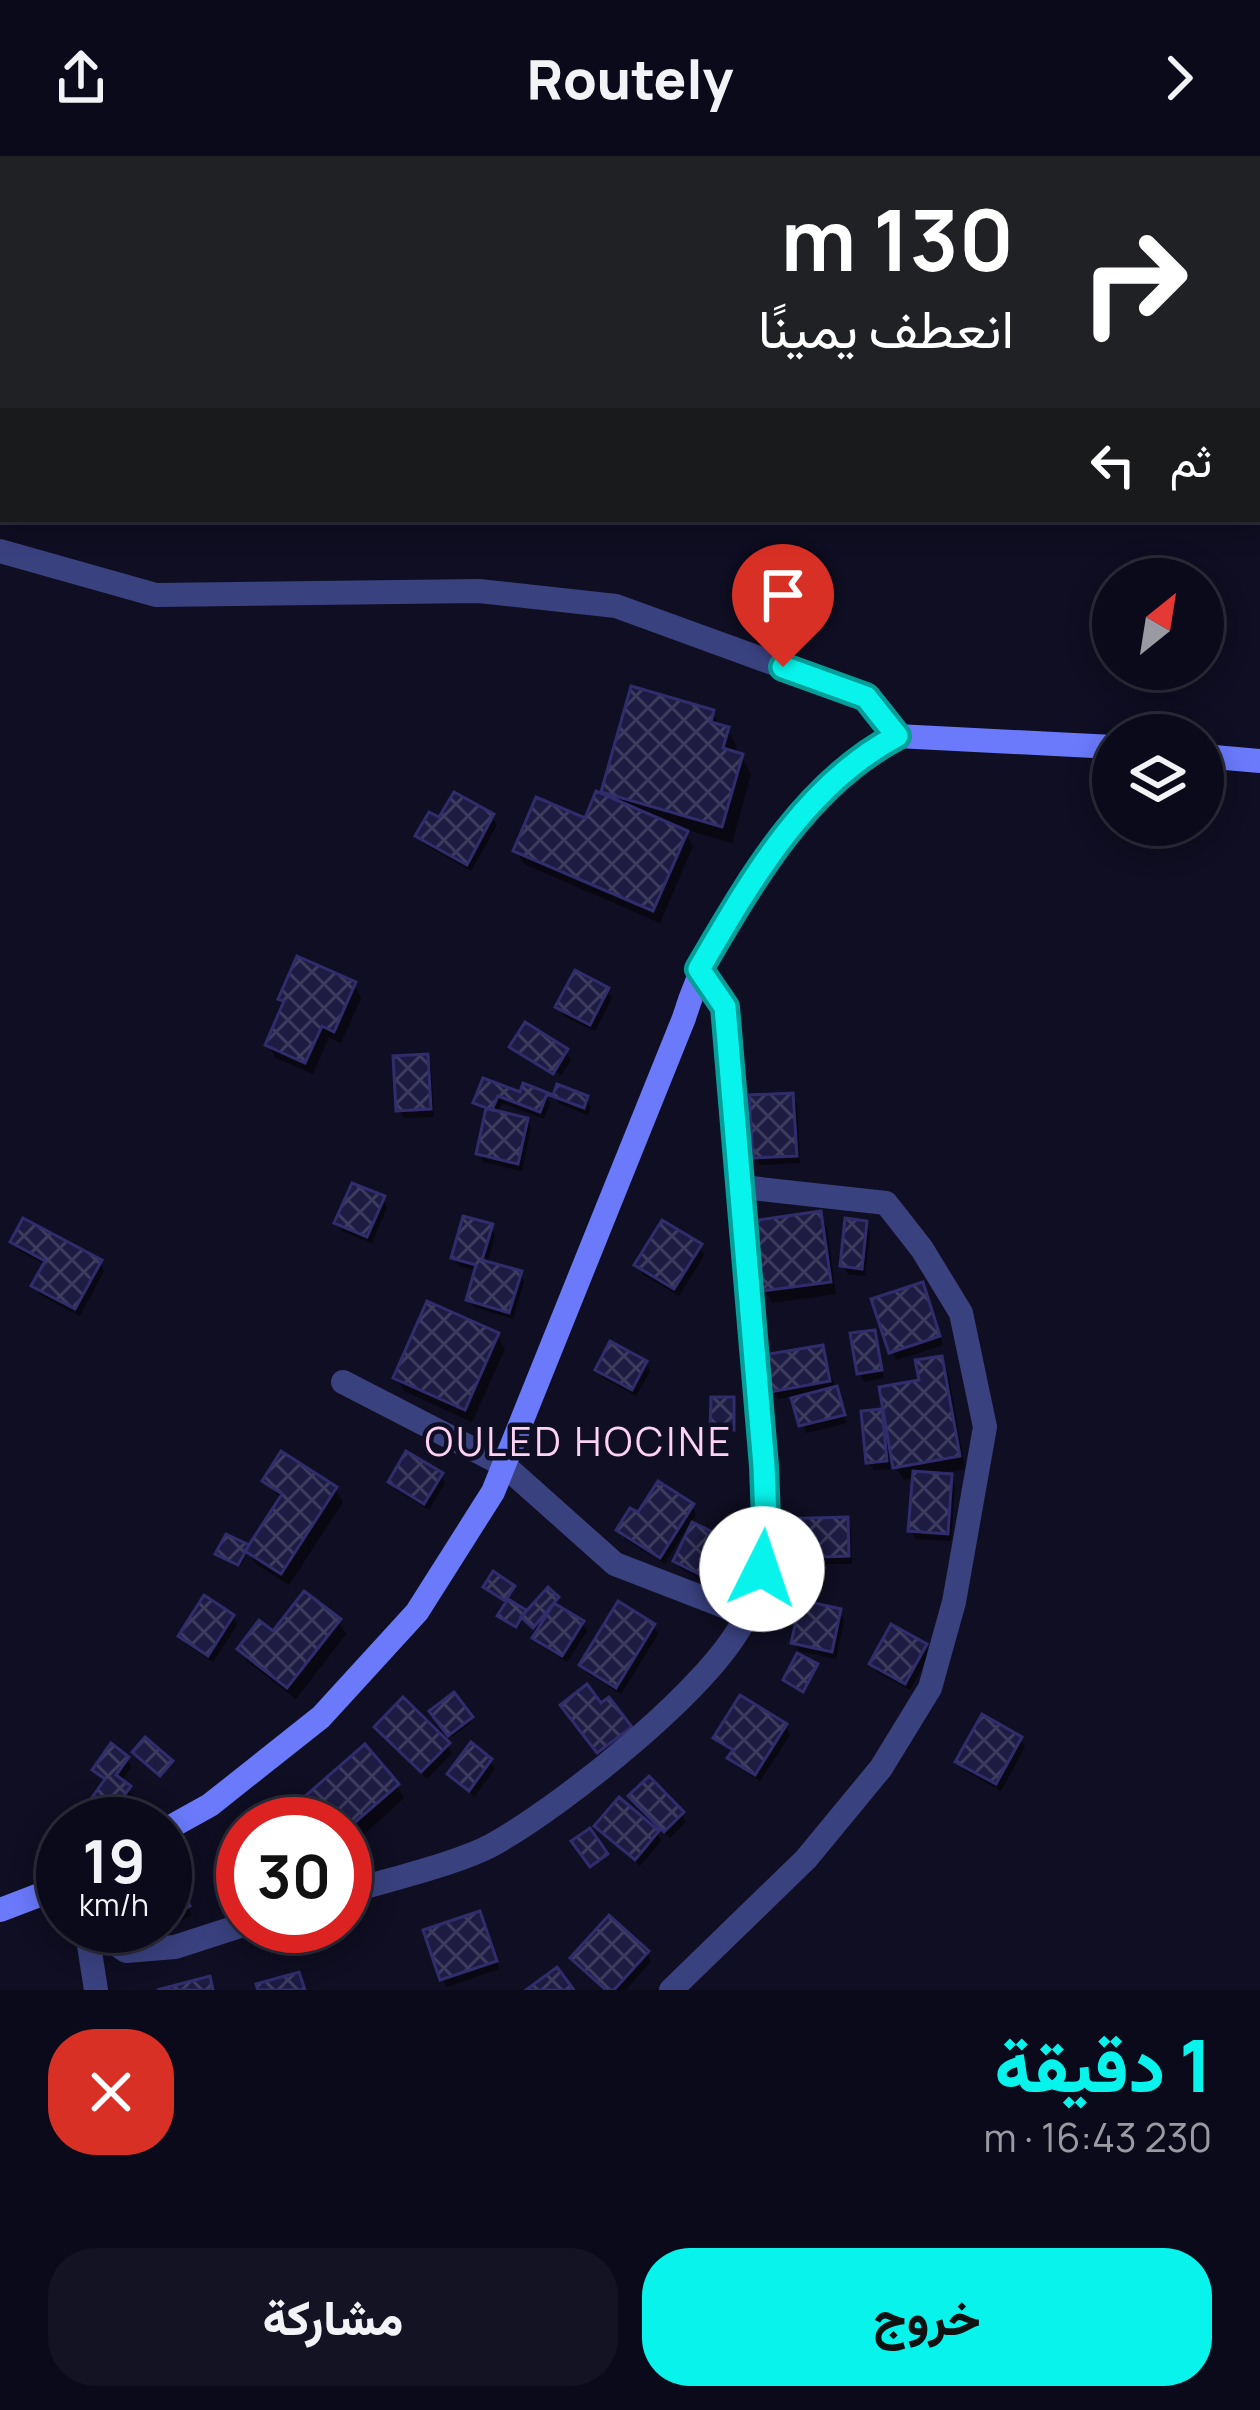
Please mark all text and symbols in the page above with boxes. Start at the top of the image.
text: Routely [527,41,733,115]
icon: share [48,45,114,111]
icon: forward [1146,45,1212,111]
text: 130 m [781,181,1014,296]
icon: right [1056,204,1212,360]
text: انعطف يمينًا [758,290,1014,364]
text: ثم [1170,429,1212,491]
icon: left [1080,432,1146,498]
pin [732,544,834,667]
north arrow [1092,558,1224,690]
map controls [1092,558,1224,846]
icon: arrive [750,562,816,628]
button: layers [1092,714,1224,846]
district label: OULED HOCINE [425,1414,733,1468]
position arrow [699,1506,825,1632]
speed limit sign: 30 [216,1797,372,1953]
text: 19 [82,1819,146,1901]
text: km/h [79,1884,149,1925]
text: 1 دقيقة [994,2015,1212,2114]
button: close [48,2029,174,2155]
text: 230 m · 16:43 [983,2110,1212,2164]
button: مشاركة [48,2248,618,2386]
button: خروج [642,2248,1212,2386]

